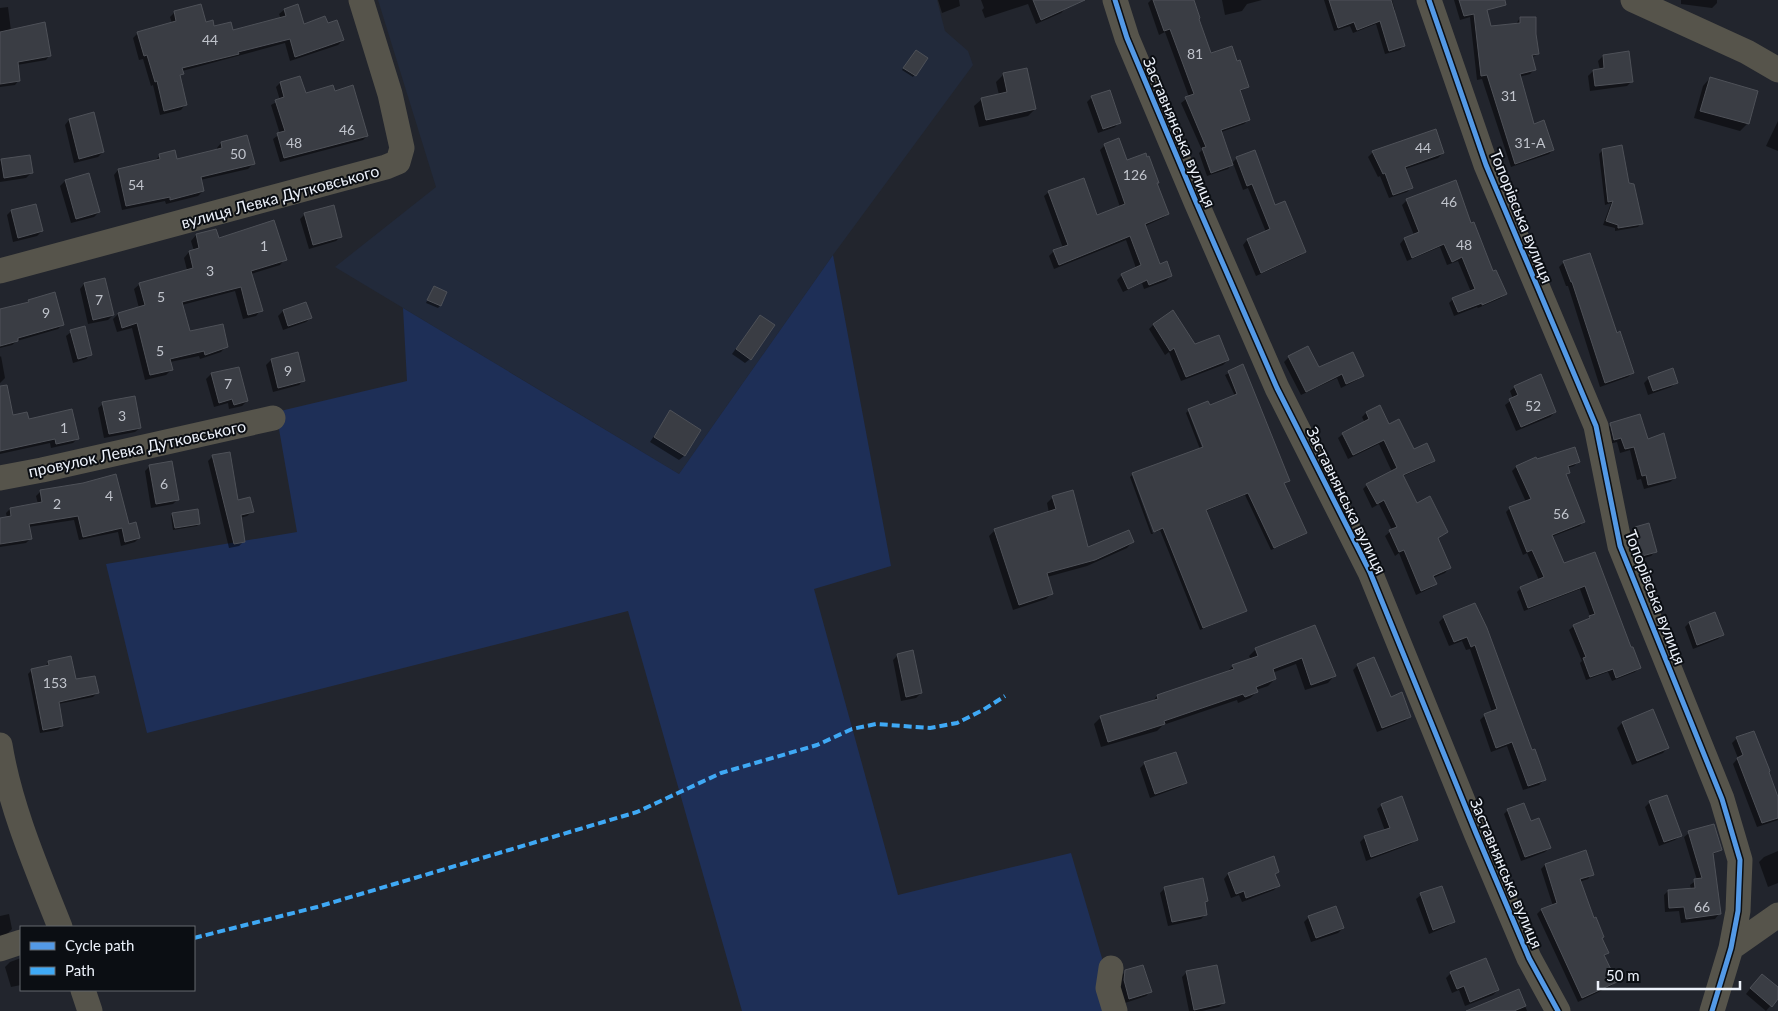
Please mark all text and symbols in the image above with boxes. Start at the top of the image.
house number: 44 [202,31,218,48]
house number: 81 [1187,45,1203,62]
street label: Заставнянська вулиця [1140,54,1220,210]
house number: 31 [1501,87,1517,104]
house number: 46 [339,121,355,138]
house number: 48 [286,134,302,151]
house number: 31-А [1515,134,1546,151]
house number: 44 [1415,139,1431,156]
house number: 50 [230,145,246,162]
street label: Топорівська вулиця [1487,146,1557,286]
street label: вулиця Левка Дутковського [179,160,381,232]
house number: 126 [1123,166,1147,183]
house number: 54 [128,176,144,193]
house number: 46 [1441,193,1457,210]
house number: 48 [1456,236,1472,253]
house number: 1 [260,237,268,254]
house number: 3 [206,262,214,279]
house number: 5 [157,288,165,305]
house number: 7 [95,291,103,308]
house number: 9 [42,304,50,321]
house number: 5 [156,342,164,359]
house number: 9 [284,362,292,379]
house number: 7 [224,375,232,392]
house number: 52 [1525,397,1541,414]
house number: 3 [118,407,126,424]
street label: провулок Левка Дутковського [26,416,248,480]
house number: 1 [60,419,68,436]
street label: Заставнянська вулиця [1303,423,1391,577]
house number: 6 [160,475,168,492]
house number: 4 [105,487,113,504]
house number: 2 [53,495,61,512]
house number: 56 [1553,505,1569,522]
street label: Топорівська вулиця [1622,527,1690,667]
house number: 153 [43,674,67,691]
street label: Заставнянська вулиця [1467,795,1547,951]
house number: 66 [1694,898,1710,915]
legend [20,926,195,991]
text: Cycle path [65,936,134,954]
scale bar [1598,958,1740,990]
text: Path [65,961,95,979]
text: 50 m [1606,966,1640,984]

